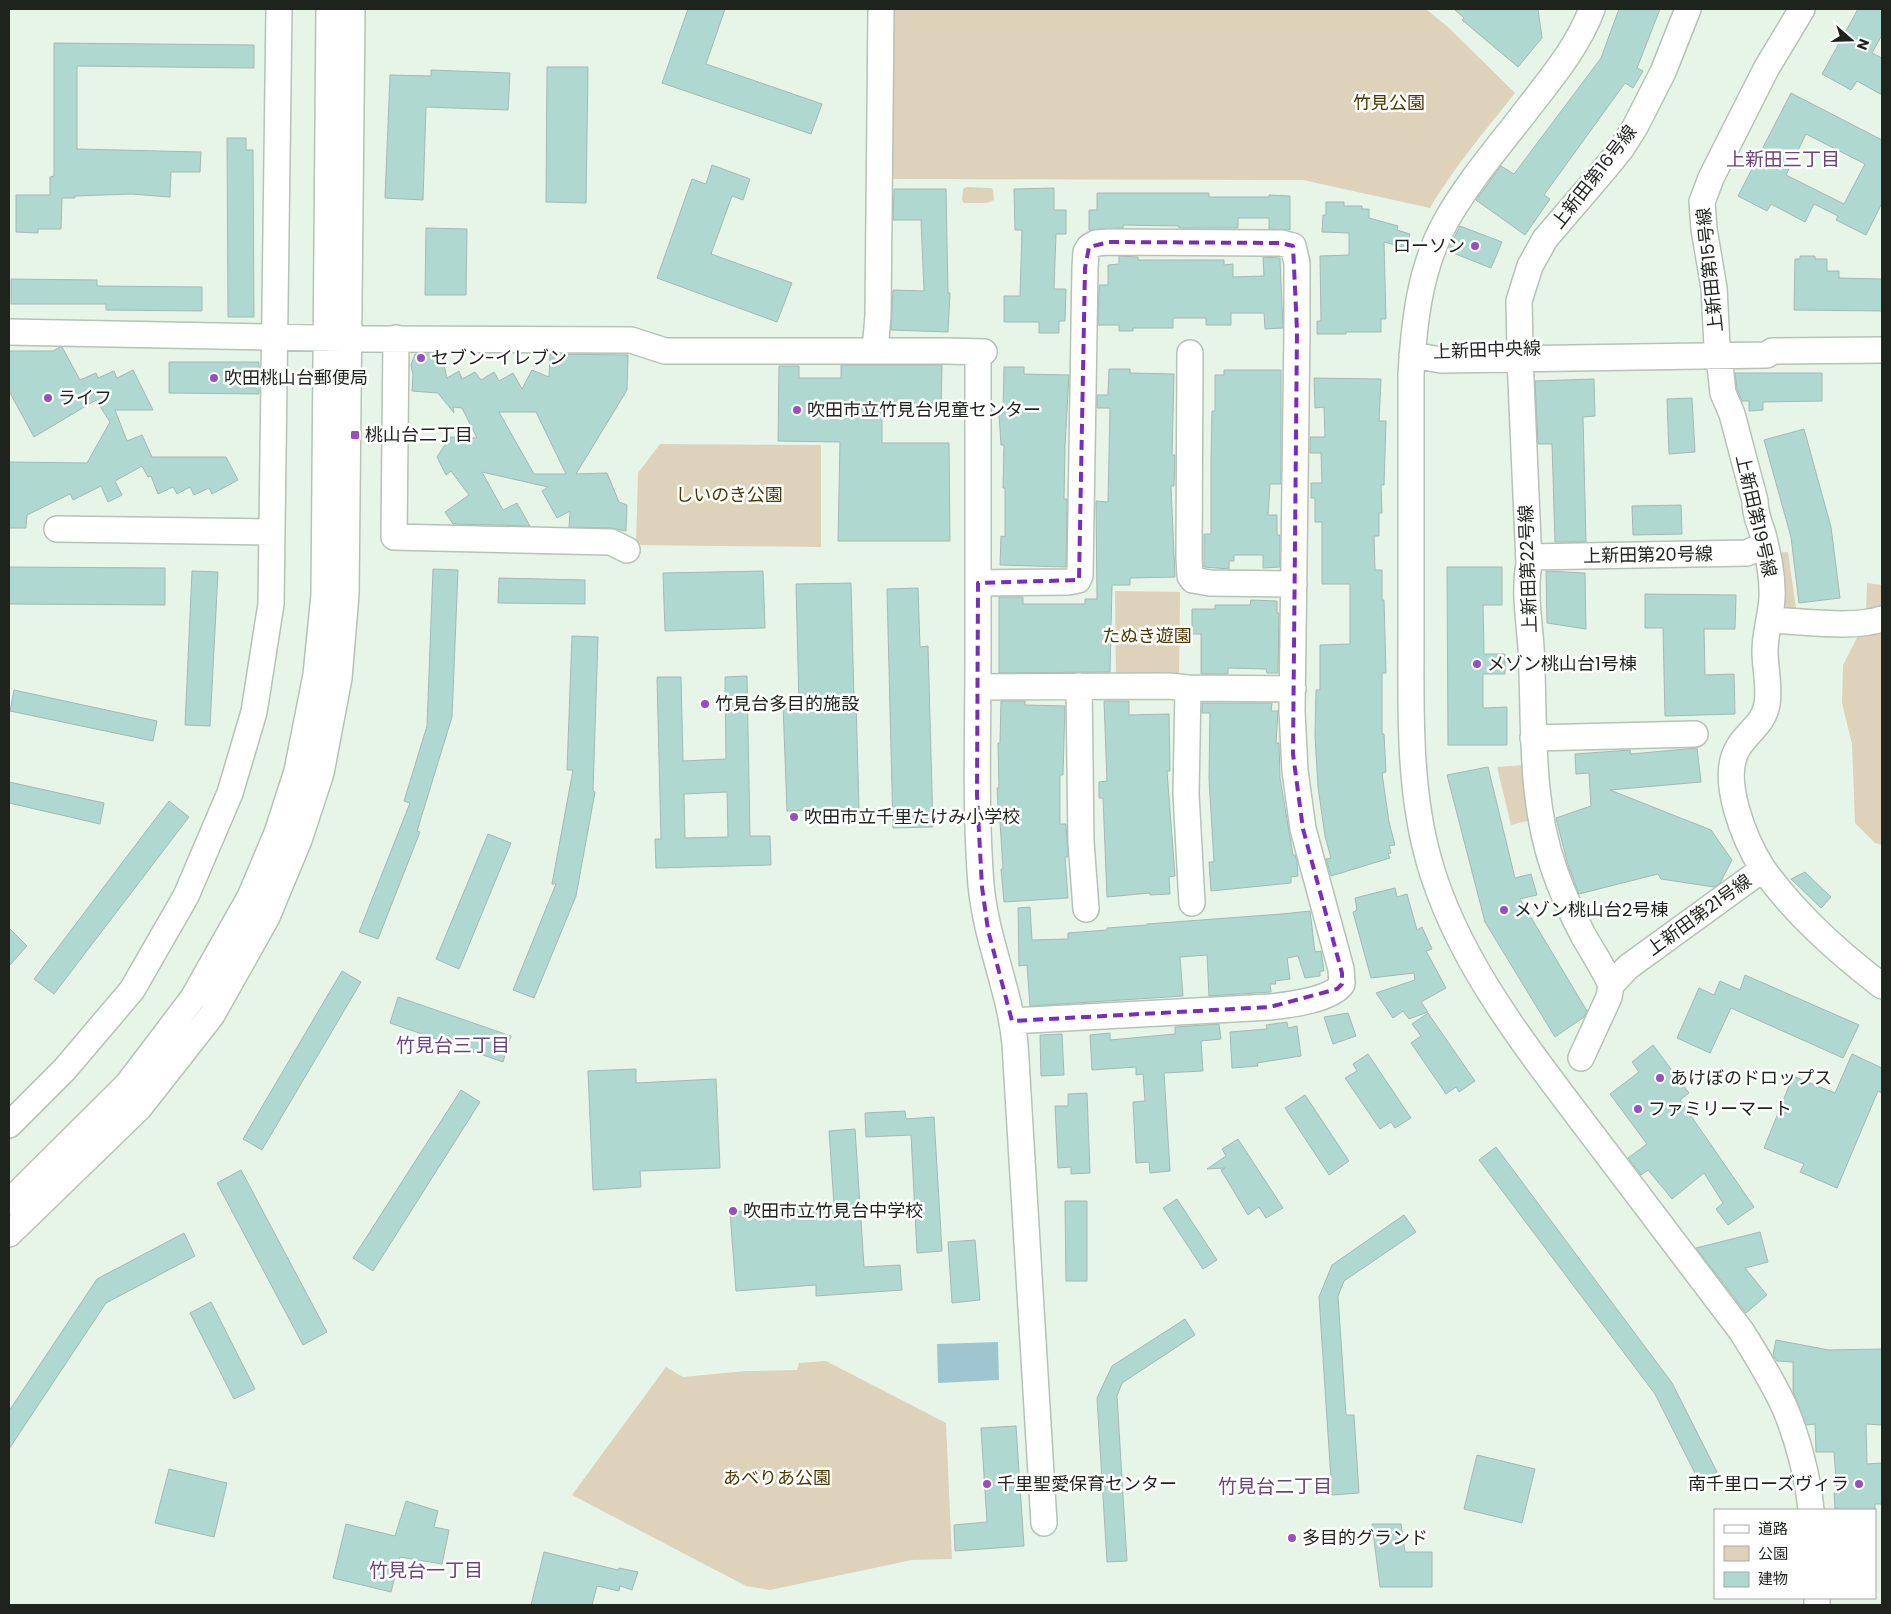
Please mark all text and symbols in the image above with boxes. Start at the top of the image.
north arrow [1826,15,1876,65]
text: N [1852,36,1874,53]
park label: 竹見公園 [1353,90,1425,115]
street label: 上新田第16号線 [1545,120,1642,234]
district label: 上新田三丁目 [1726,146,1840,173]
street label: 上新田第15号線 [1691,207,1728,334]
place label: ローソン [1393,233,1465,258]
marker: ローソン [1469,240,1481,252]
street label: 上新田中央線 [1433,335,1541,364]
place label: セブン-イレブン [431,345,567,370]
marker: セブン-イレブン [415,352,427,364]
place label: 吹田桃山台郵便局 [224,365,368,390]
marker: 吹田桃山台郵便局 [208,372,220,384]
place label: ライフ [58,385,112,410]
marker: ライフ [42,392,54,404]
place label: 吹田市立竹見台児童センター [807,397,1041,422]
marker: 吹田市立竹見台児童センター [791,404,803,416]
place label: 桃山台二丁目 [365,422,473,447]
marker: 桃山台二丁目 [349,429,361,441]
street label: 上新田第19号線 [1730,452,1783,580]
park label: しいのき公園 [675,482,783,507]
street label: 上新田第22号線 [1513,504,1542,634]
street label: 上新田第20号線 [1583,541,1713,568]
park label: たぬき遊園 [1102,623,1192,648]
place label: メゾン桃山台1号棟 [1487,651,1637,676]
marker: メゾン桃山台1号棟 [1471,658,1483,670]
place label: 竹見台多目的施設 [715,691,859,716]
marker: 竹見台多目的施設 [699,698,711,710]
place label: 吹田市立千里たけみ小学校 [804,804,1020,829]
marker: 吹田市立千里たけみ小学校 [788,811,800,823]
street label: 上新田第21号線 [1641,868,1756,961]
place label: メゾン桃山台2号棟 [1514,897,1668,922]
marker: メゾン桃山台2号棟 [1498,904,1510,916]
district label: 竹見台三丁目 [396,1032,510,1059]
place label: あけぼのドロップス [1670,1065,1832,1090]
marker: あけぼのドロップス [1654,1072,1666,1084]
place label: ファミリーマート [1648,1096,1792,1121]
marker: ファミリーマート [1632,1103,1644,1115]
place label: 吹田市立竹見台中学校 [743,1198,923,1223]
marker: 吹田市立竹見台中学校 [727,1205,739,1217]
park label: あべりあ公園 [723,1465,831,1490]
place label: 千里聖愛保育センター [997,1471,1177,1496]
place label: 南千里ローズヴィラ [1688,1471,1849,1496]
district label: 竹見台二丁目 [1218,1473,1332,1500]
marker: 千里聖愛保育センター [981,1478,993,1490]
marker: 南千里ローズヴィラ [1853,1478,1865,1490]
legend [1714,1509,1876,1599]
text: 道路 [1758,1518,1788,1539]
place label: 多目的グランド [1302,1525,1428,1550]
marker: 多目的グランド [1286,1532,1298,1544]
text: 公園 [1758,1543,1788,1564]
district label: 竹見台一丁目 [369,1557,483,1584]
text: 建物 [1758,1568,1788,1589]

